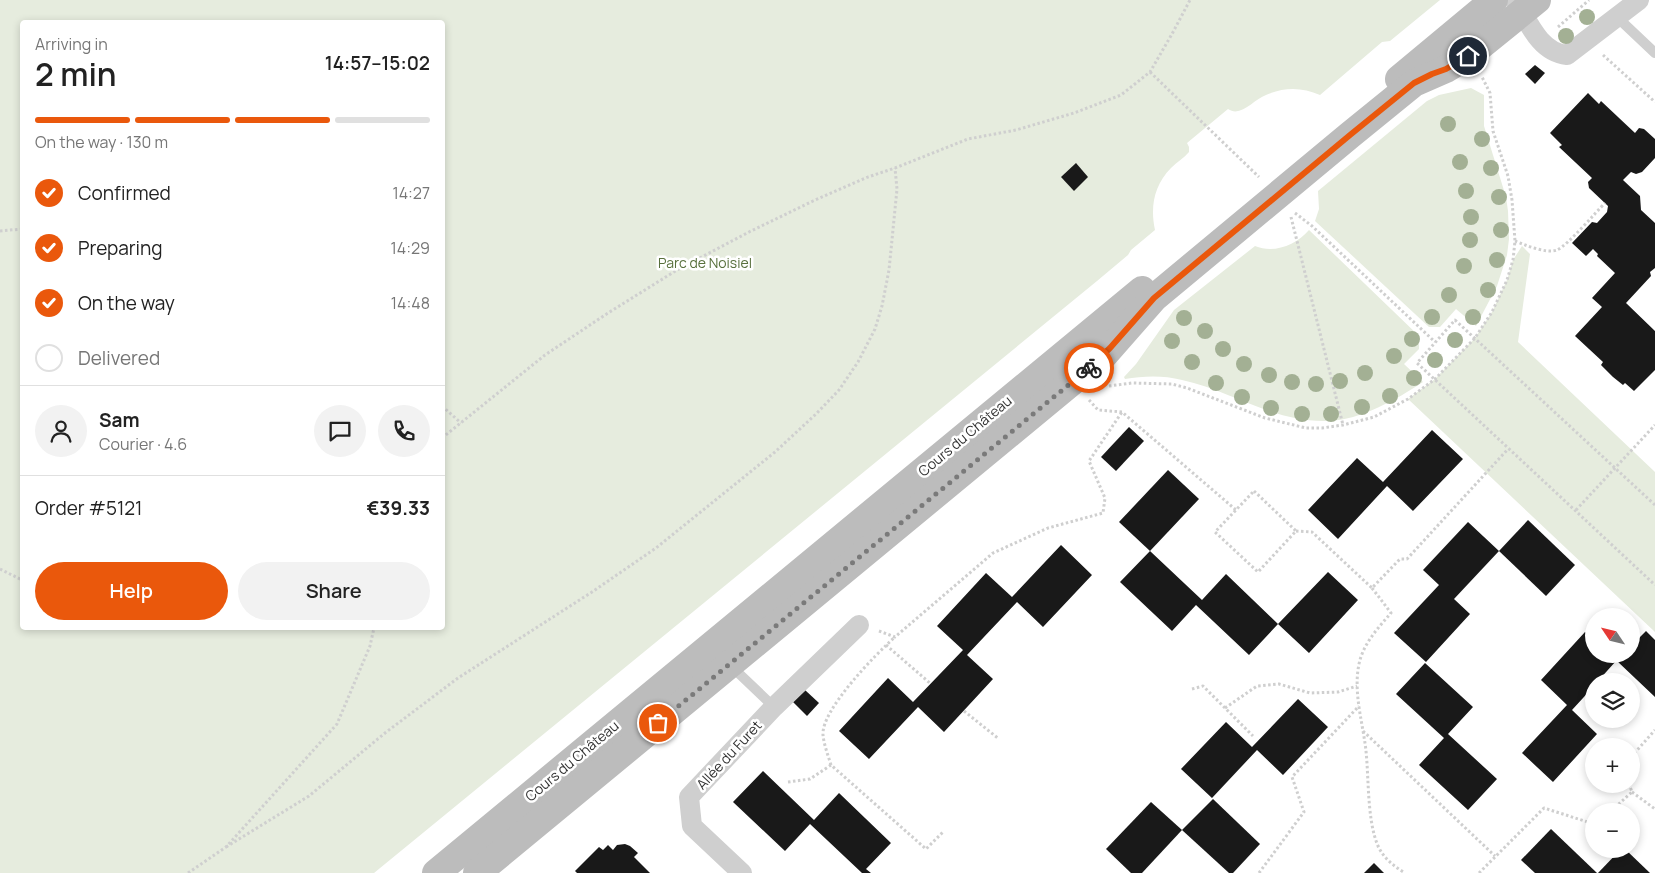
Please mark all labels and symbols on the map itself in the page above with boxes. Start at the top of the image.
pin [1447,35,1489,77]
park label: Parc de Noisiel [658,253,752,272]
courier [1064,343,1114,393]
street label: Cours du Château [914,391,1015,480]
north arrow [1585,608,1640,662]
pin [637,702,679,744]
street label: Cours du Château [521,716,622,805]
street label: Allée du Furet [692,716,766,793]

